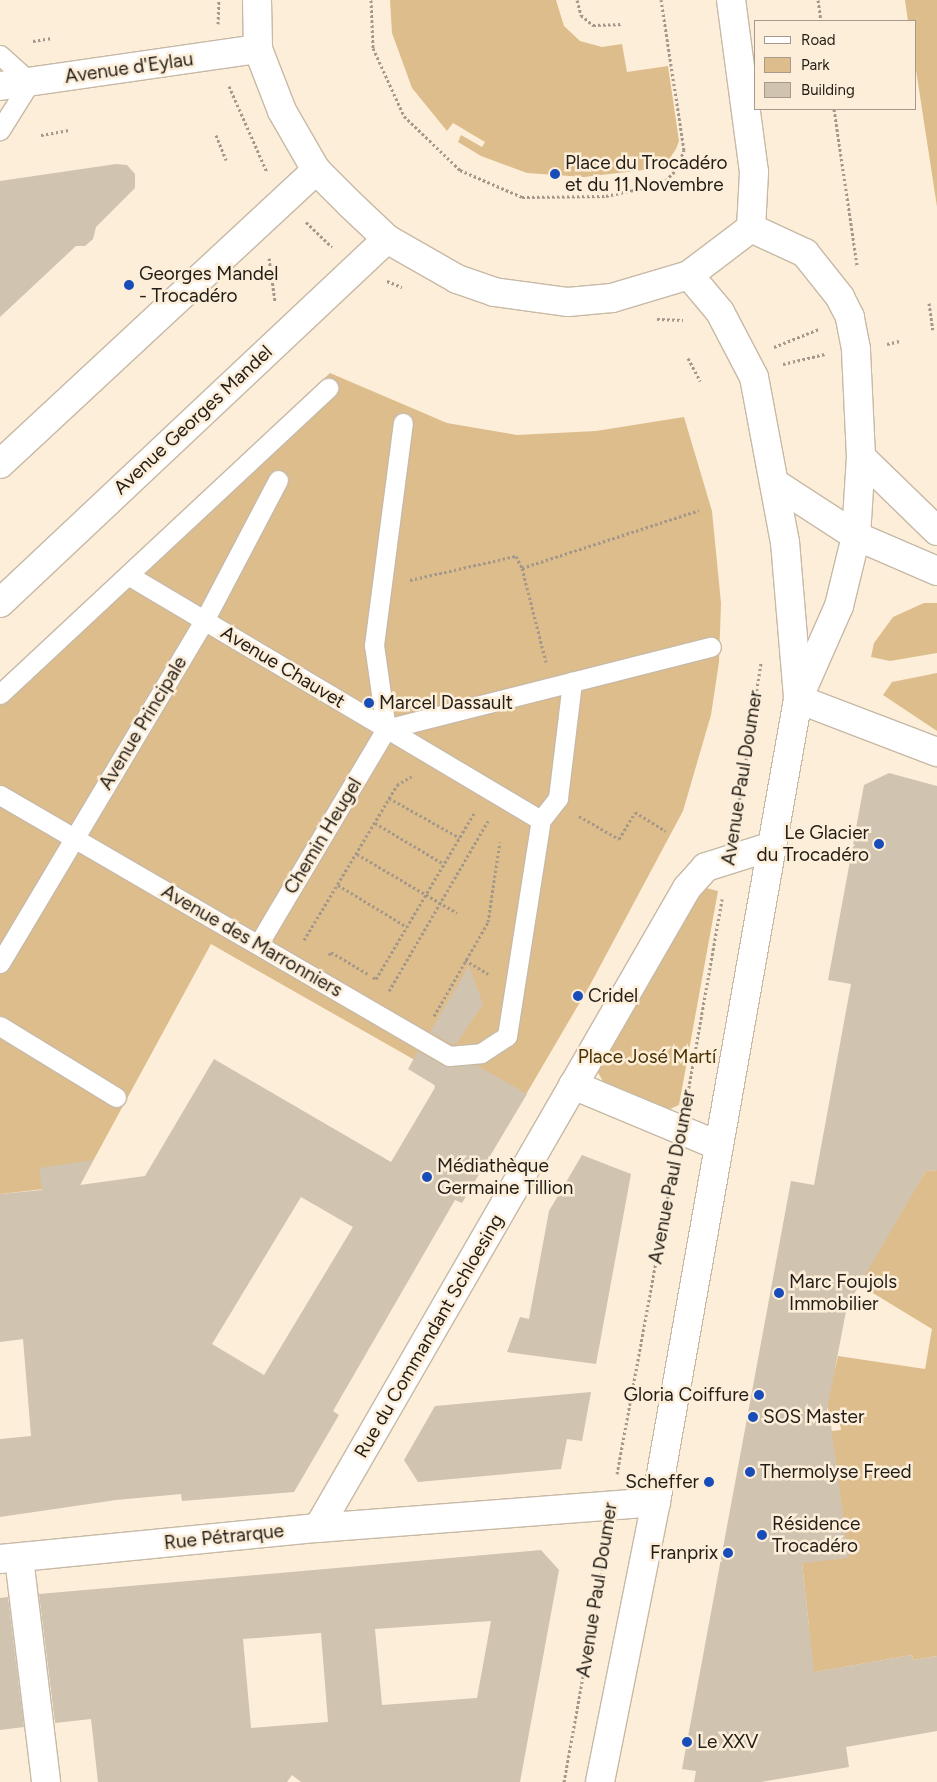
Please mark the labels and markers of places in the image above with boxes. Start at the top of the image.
place label: Place du Trocadéro et du 11 Novembre [565,152,728,196]
marker: Place du Trocadéro et du 11 Novembre [549,168,561,180]
place label: Georges Mandel - Trocadéro [139,263,278,307]
marker: Georges Mandel - Trocadéro [123,279,135,291]
place label: Marcel Dassault [379,692,513,714]
marker: Marcel Dassault [363,697,375,709]
place label: Le Glacier du Trocadéro [757,822,869,866]
marker: Le Glacier du Trocadéro [873,838,885,850]
place label: Cridel [588,985,638,1007]
marker: Cridel [572,990,584,1002]
place label: Médiathèque Germaine Tillion [437,1155,573,1199]
marker: Médiathèque Germaine Tillion [421,1171,433,1183]
place label: Marc Foujols Immobilier [789,1271,897,1315]
marker: Marc Foujols Immobilier [773,1287,785,1299]
place label: Gloria Coiffure [624,1384,749,1406]
marker: Gloria Coiffure [753,1389,765,1401]
place label: SOS Master [763,1406,864,1428]
marker: SOS Master [747,1411,759,1423]
place label: Thermolyse Freed [760,1461,912,1483]
marker: Thermolyse Freed [744,1466,756,1478]
place label: Scheffer [625,1471,699,1493]
marker: Scheffer [703,1476,715,1488]
place label: Résidence Trocadéro [772,1513,860,1557]
marker: Résidence Trocadéro [756,1529,768,1541]
place label: Franprix [650,1542,718,1564]
marker: Franprix [722,1547,734,1559]
place label: Le XXV [697,1731,758,1753]
marker: Le XXV [681,1736,693,1748]

